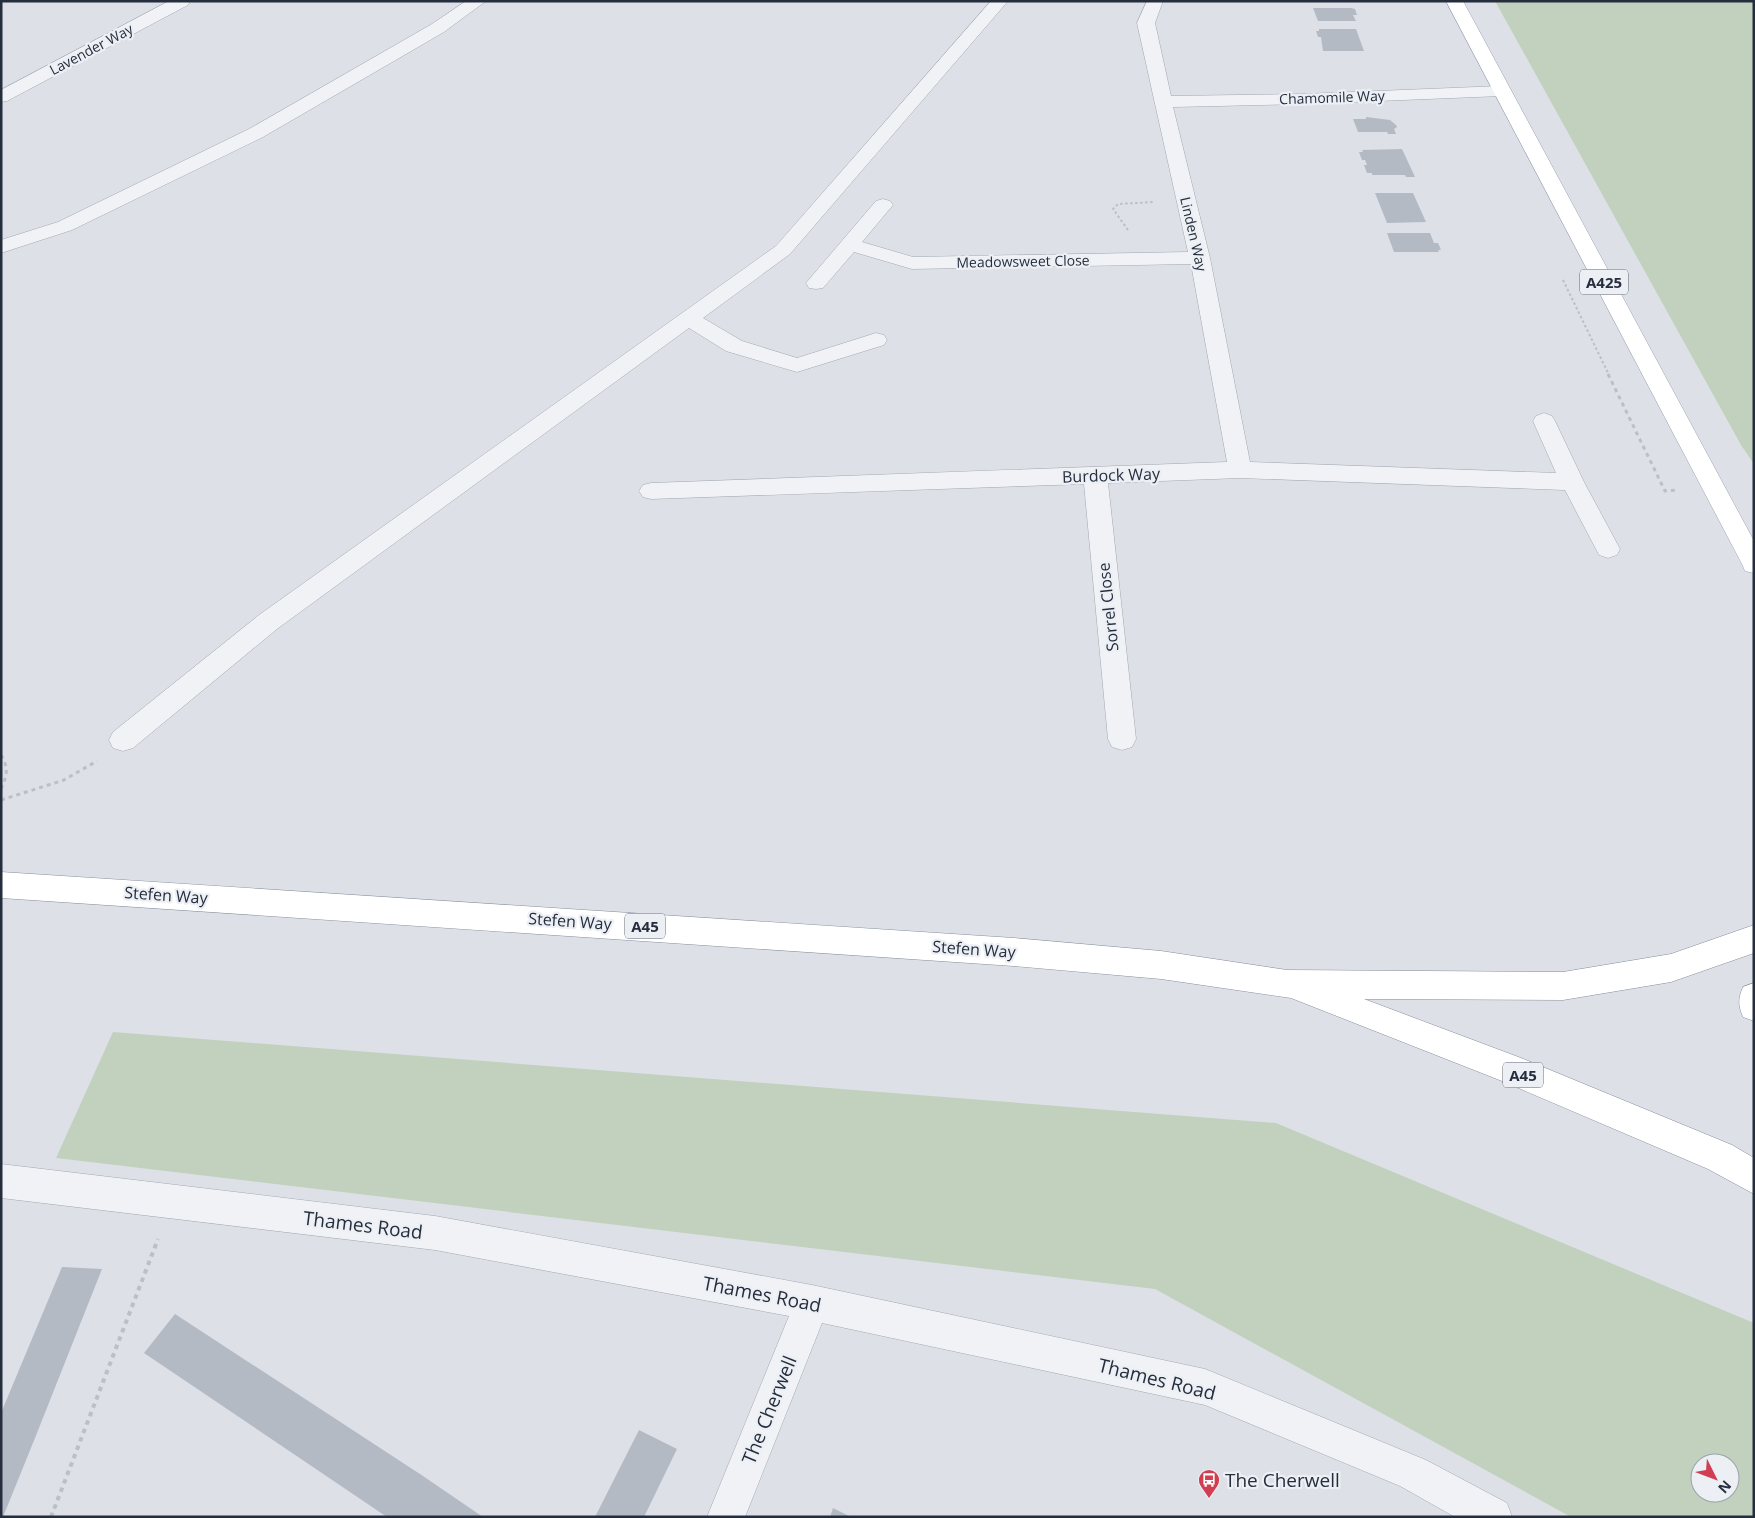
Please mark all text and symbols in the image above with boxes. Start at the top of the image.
street label: Lavender Way [46,19,137,79]
street label: Chamomile Way [1279,86,1386,108]
street label: Linden Way [1176,195,1212,274]
street label: Meadowsweet Close [956,250,1090,272]
road number: A425 [1580,270,1628,294]
street label: Burdock Way [1062,462,1161,488]
street label: Sorrel Close [1092,562,1124,652]
street label: Stefen Way [124,881,209,909]
street label: Stefen Way [528,907,613,935]
road number: A45 [625,914,665,938]
street label: Stefen Way [932,935,1017,963]
road number: A45 [1503,1062,1543,1088]
street label: Thames Road [302,1205,424,1245]
street label: Thames Road [700,1270,824,1318]
street label: The Cherwell [735,1352,803,1468]
street label: Thames Road [1096,1352,1218,1406]
north arrow [1690,1453,1740,1503]
place label: The Cherwell [1225,1467,1340,1493]
bus stop icon: The Cherwell [1197,1468,1221,1499]
text: N [1714,1476,1736,1498]

